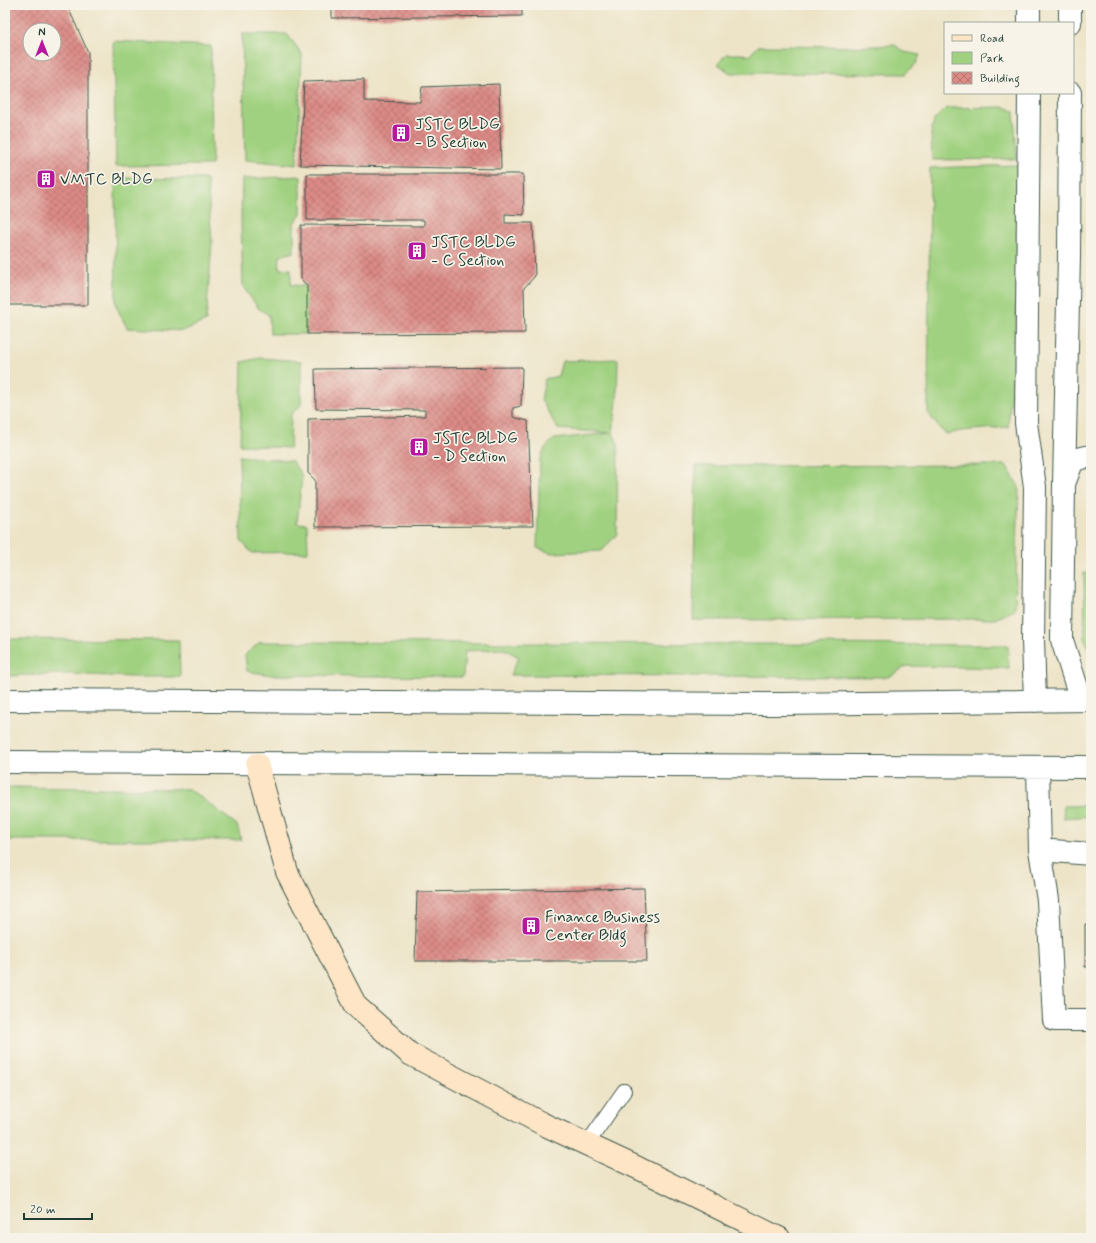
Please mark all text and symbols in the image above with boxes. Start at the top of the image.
north arrow [22,22,62,62]
legend [944,22,1074,94]
text: N [38,26,46,40]
text: Road [980,31,1004,47]
text: Park [980,51,1004,67]
text: Building [980,71,1020,88]
place label: JSTC BLDG - B Section [415,114,500,153]
building icon: JSTC BLDG - B Section [390,122,412,144]
building icon: VMTC BLDG [35,168,57,190]
place label: VMTC BLDG [60,169,153,190]
place label: JSTC BLDG - C Section [431,232,516,271]
building icon: JSTC BLDG - C Section [406,240,428,262]
place label: JSTC BLDG - D Section [433,428,518,467]
building icon: JSTC BLDG - D Section [408,436,430,458]
place label: Finance Business Center Bldg [545,907,660,947]
building icon: Finance Business Center Bldg [520,915,542,937]
scale bar [24,1195,92,1221]
text: 20 m [30,1202,56,1218]

